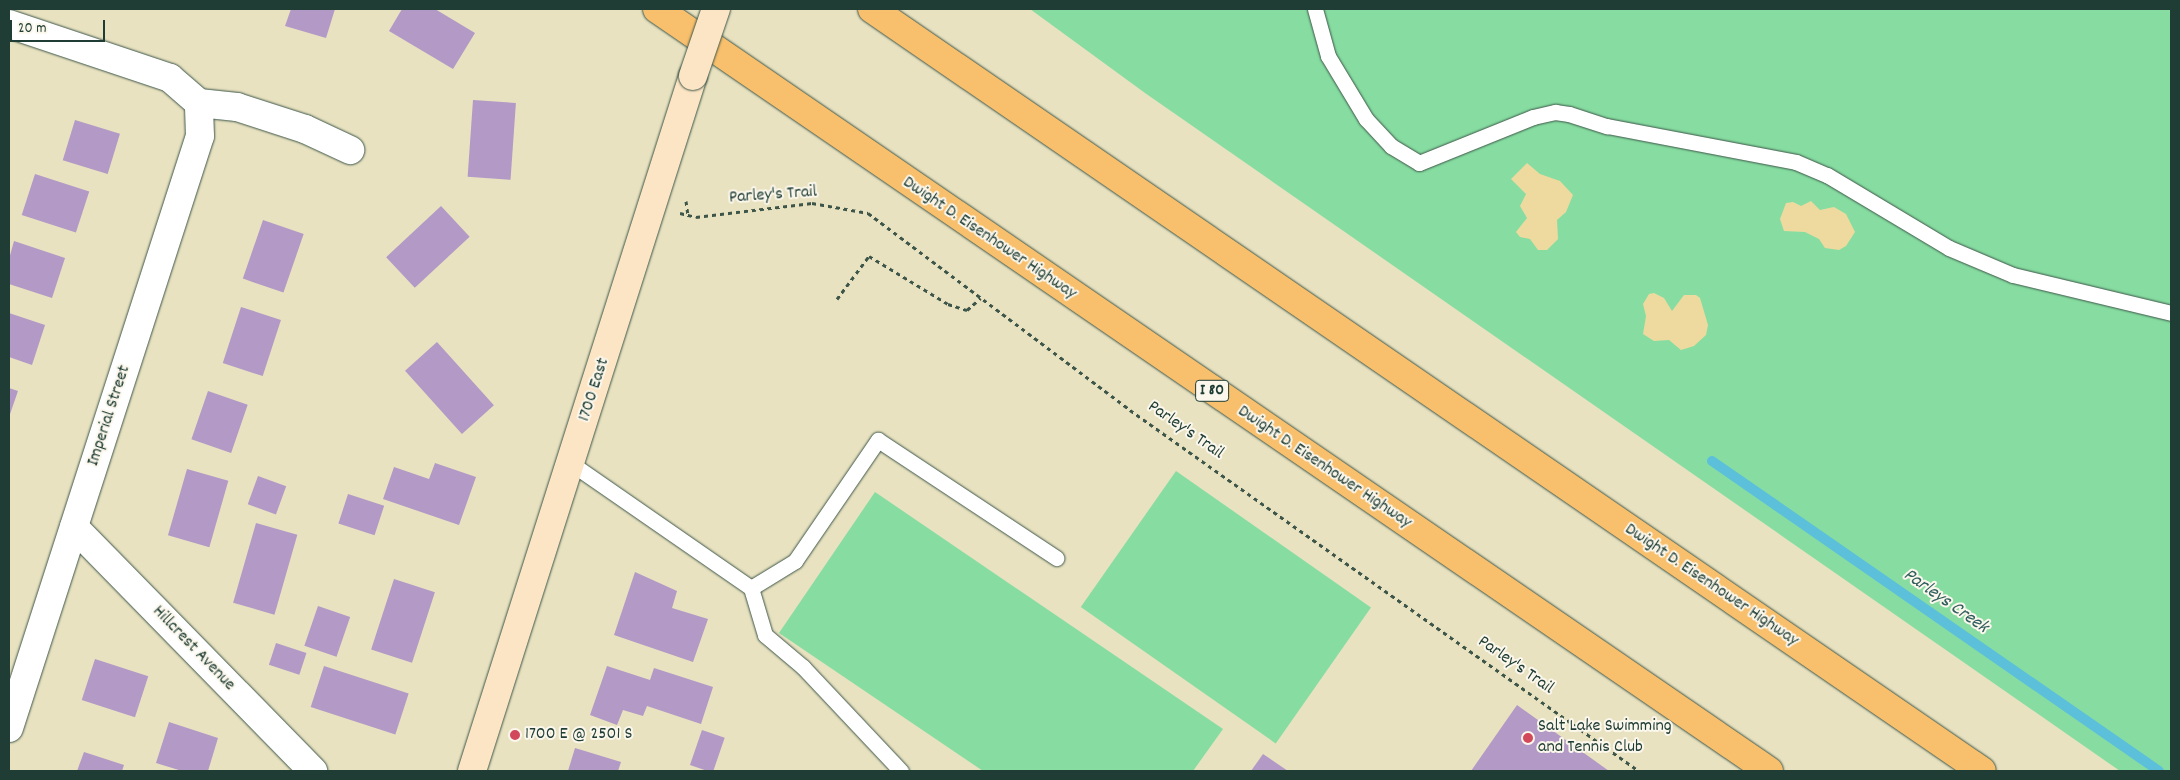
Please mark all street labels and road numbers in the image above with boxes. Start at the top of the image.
street label: Dwight D. Eisenhower Highway [898,173,1080,305]
street label: Parley's Trail [728,182,818,210]
street label: 1700 East [575,356,615,424]
street label: Imperial Street [84,363,136,469]
road number: I 80 [1194,378,1230,404]
street label: Parley's Trail [1143,397,1227,465]
street label: Dwight D. Eisenhower Highway [1233,402,1415,534]
street label: Dwight D. Eisenhower Highway [1620,520,1802,652]
street label: Hillcrest Avenue [147,602,239,696]
street label: Parley's Trail [1473,632,1557,700]

